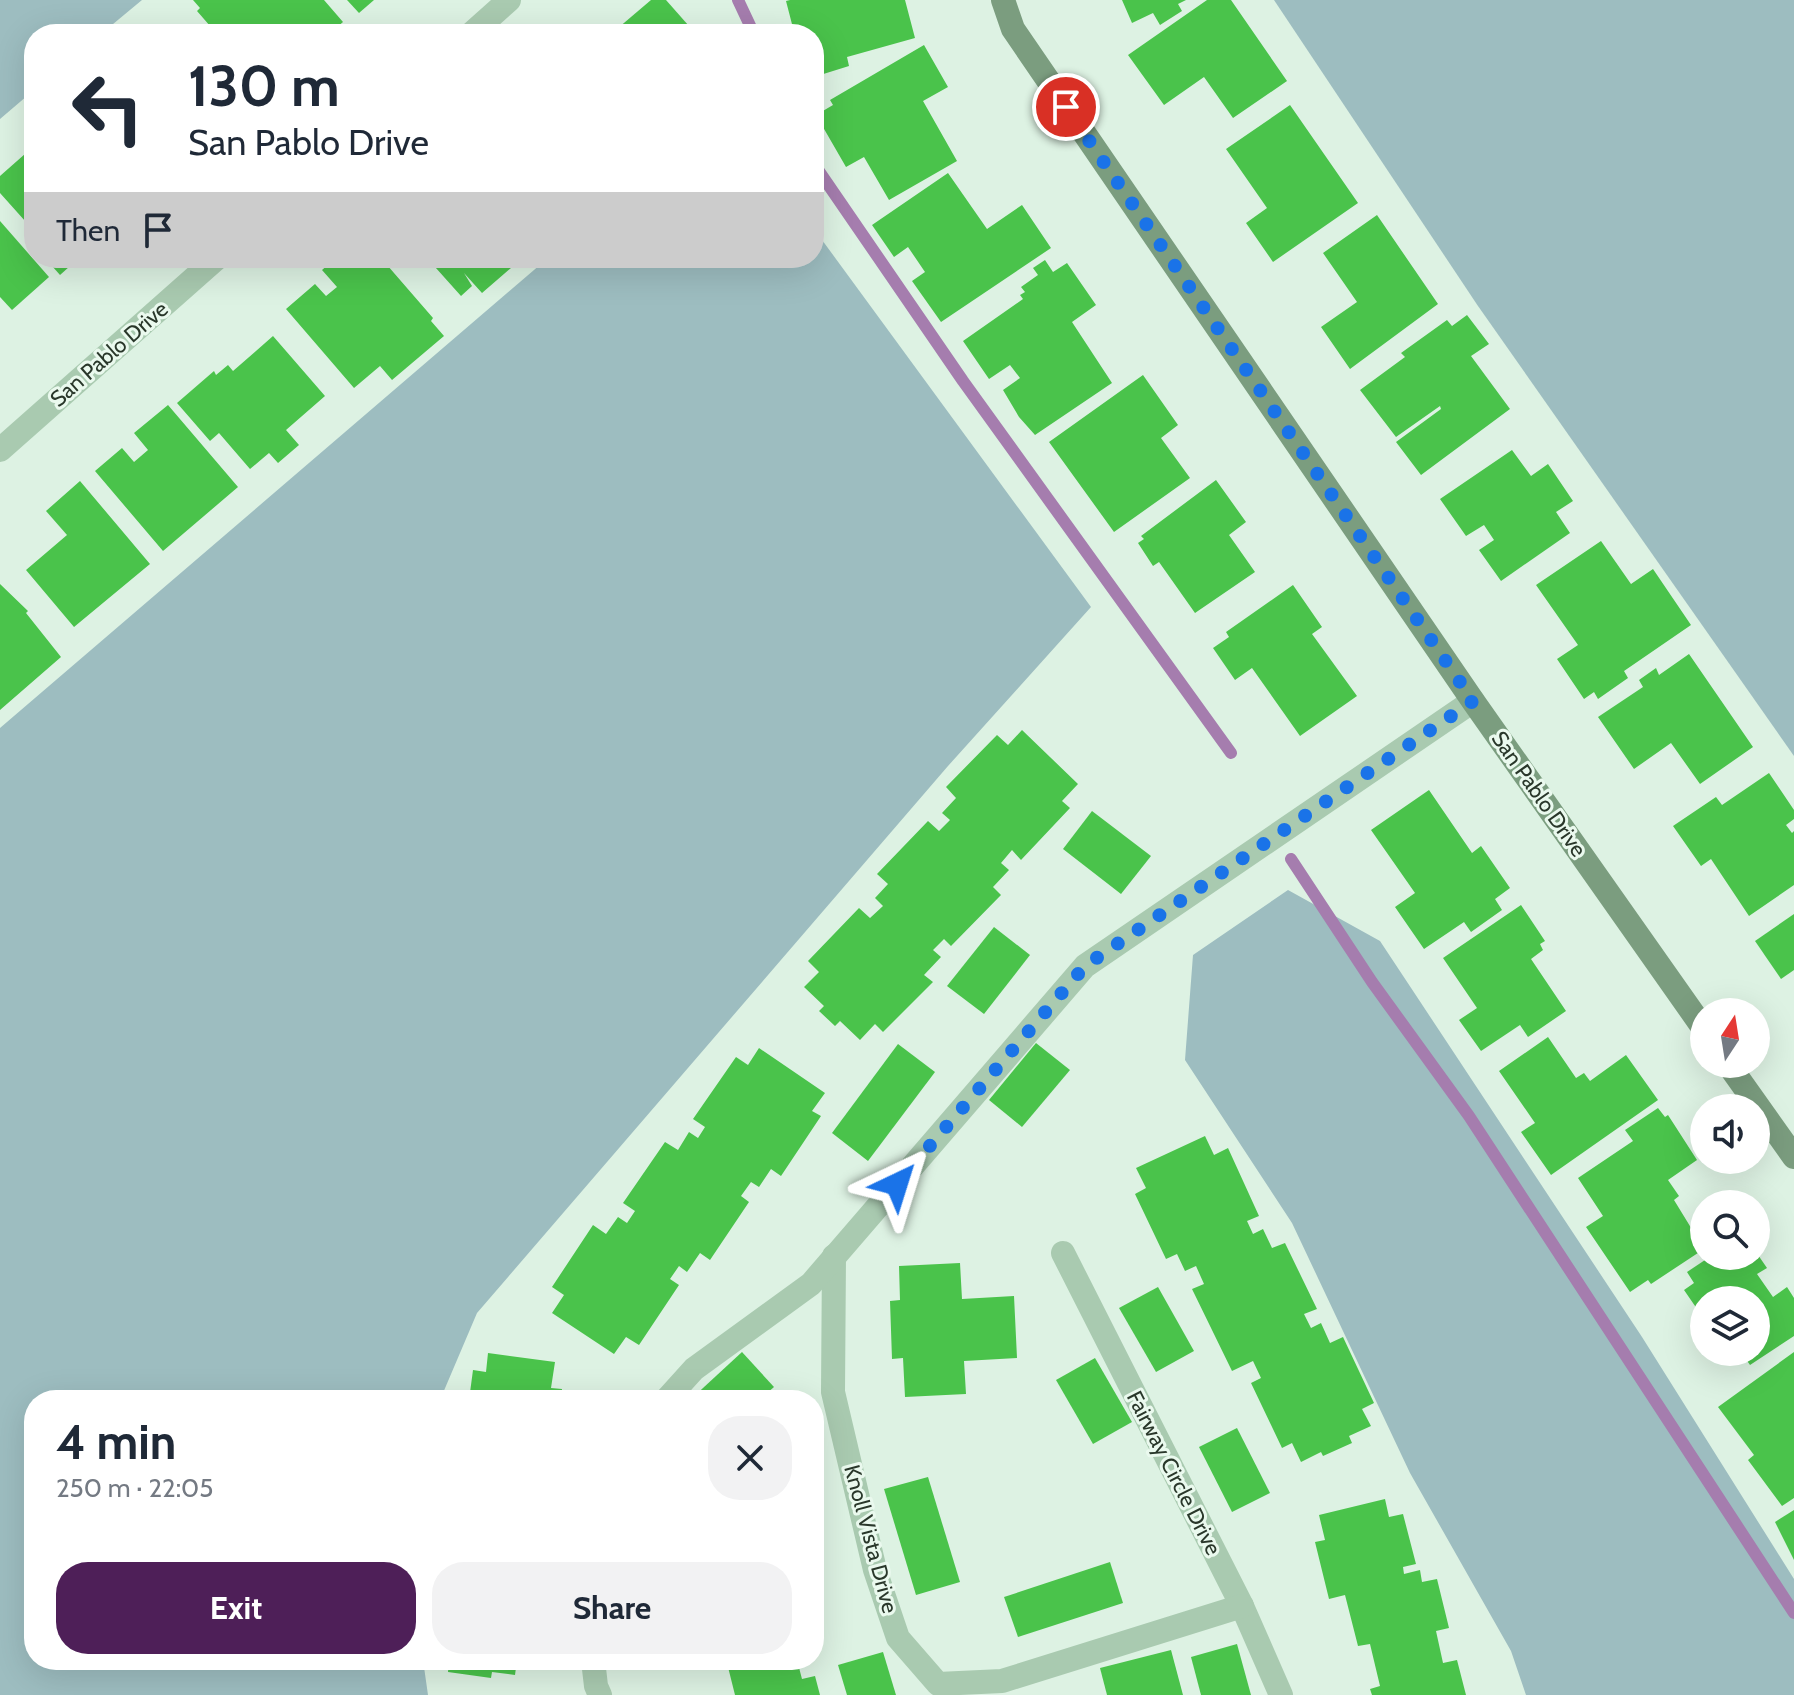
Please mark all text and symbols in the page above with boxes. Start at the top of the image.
text: 130 m [188,52,340,120]
icon: left [56,56,160,160]
pin [1032,73,1100,141]
icon: arrive [1044,85,1088,129]
text: San Pablo Drive [188,120,429,164]
icon: arrive [136,208,180,252]
text: Then [56,212,120,249]
street label: San Pablo Drive [45,296,173,412]
street label: San Pablo Drive [1486,726,1592,862]
north arrow [1690,998,1770,1078]
map controls [1690,998,1770,1366]
button: sound [1690,1094,1770,1174]
position arrow [855,1142,939,1226]
button: search [1690,1190,1770,1270]
button: layers [1690,1286,1770,1366]
street label: Fairway Circle Drive [1121,1386,1227,1560]
text: 4 min [56,1413,176,1471]
button: close [708,1416,792,1500]
street label: Knoll Vista Drive [838,1462,904,1616]
text: 250 m · 22:05 [56,1472,213,1504]
button: Exit [56,1562,416,1654]
button: Share [432,1562,792,1654]

